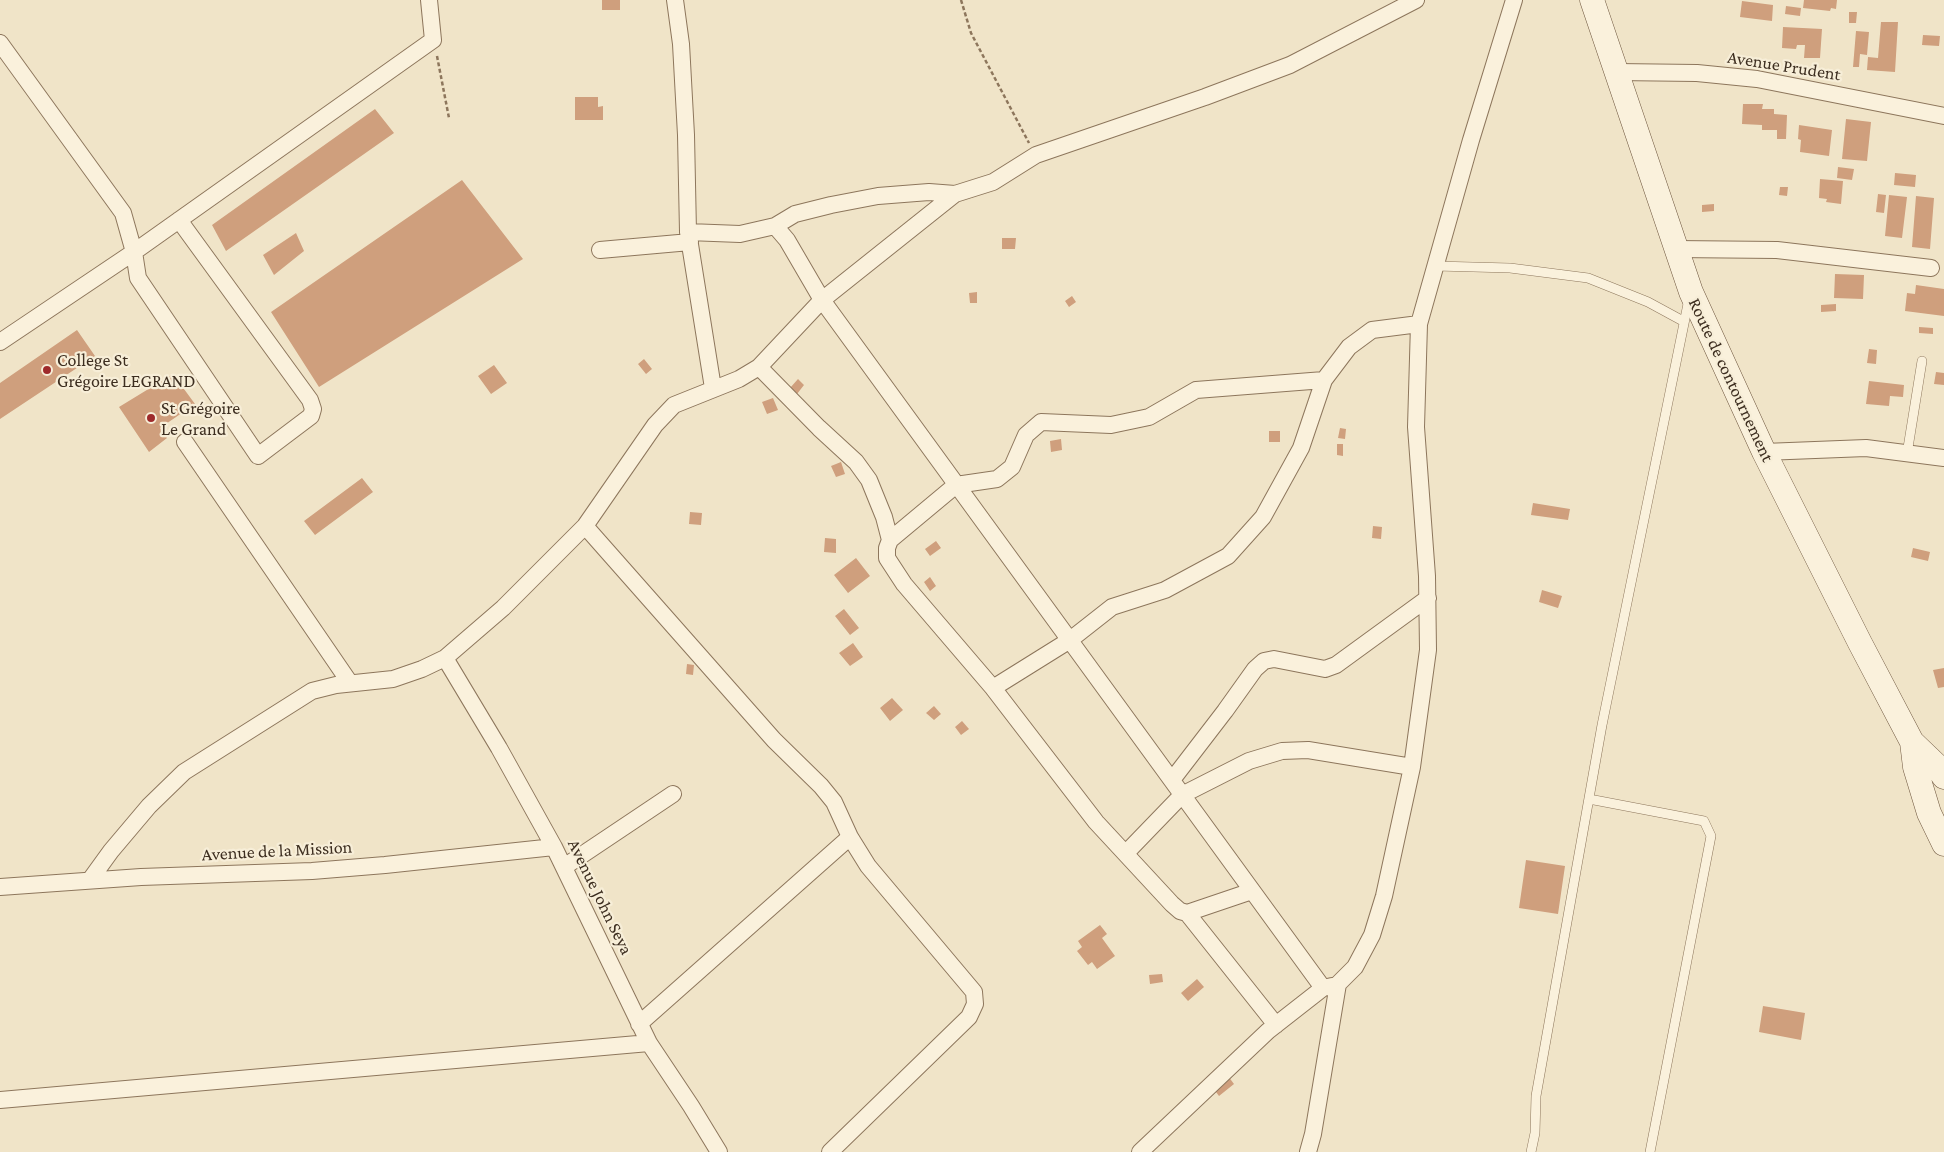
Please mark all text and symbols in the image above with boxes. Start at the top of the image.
street label: Avenue Prudent [1726,46,1842,86]
street label: Route de contournement [1684,295,1778,465]
place label: College St Grégoire LEGRAND [57,349,195,392]
marker: College St Grégoire LEGRAND [41,364,53,376]
place label: St Grégoire Le Grand [161,397,240,439]
marker: St Grégoire Le Grand [145,412,157,424]
street label: Avenue de la Mission [201,836,353,866]
street label: Avenue John Seya [563,836,637,958]

